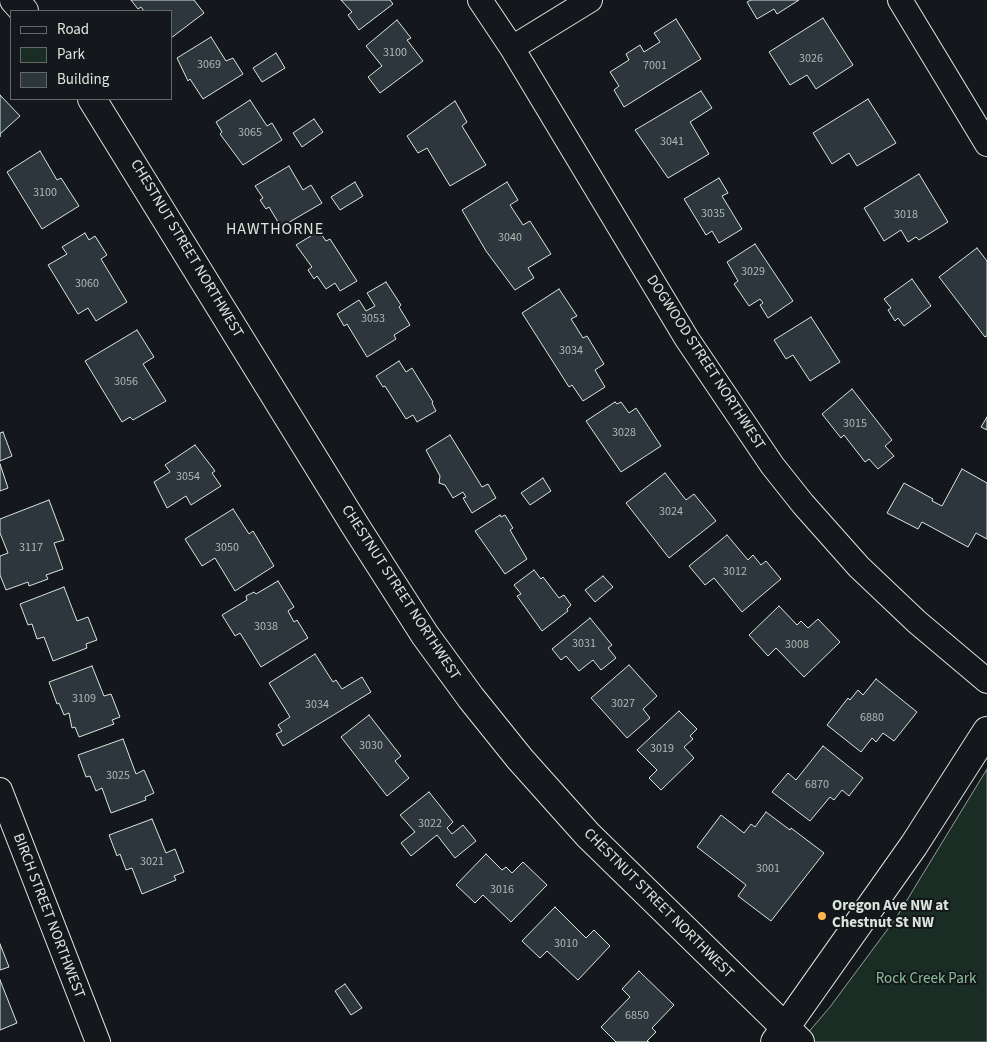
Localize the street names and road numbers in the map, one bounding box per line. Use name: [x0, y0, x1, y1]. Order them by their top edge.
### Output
street label: CHESTNUT STREET NORTHWEST: [126, 157, 246, 341]
street label: DOGWOOD STREET NORTHWEST: [642, 272, 768, 454]
street label: CHESTNUT STREET NORTHWEST: [337, 502, 463, 684]
street label: CHESTNUT STREET NORTHWEST: [579, 825, 737, 983]
street label: BIRCH STREET NORTHWEST: [8, 831, 88, 1001]

